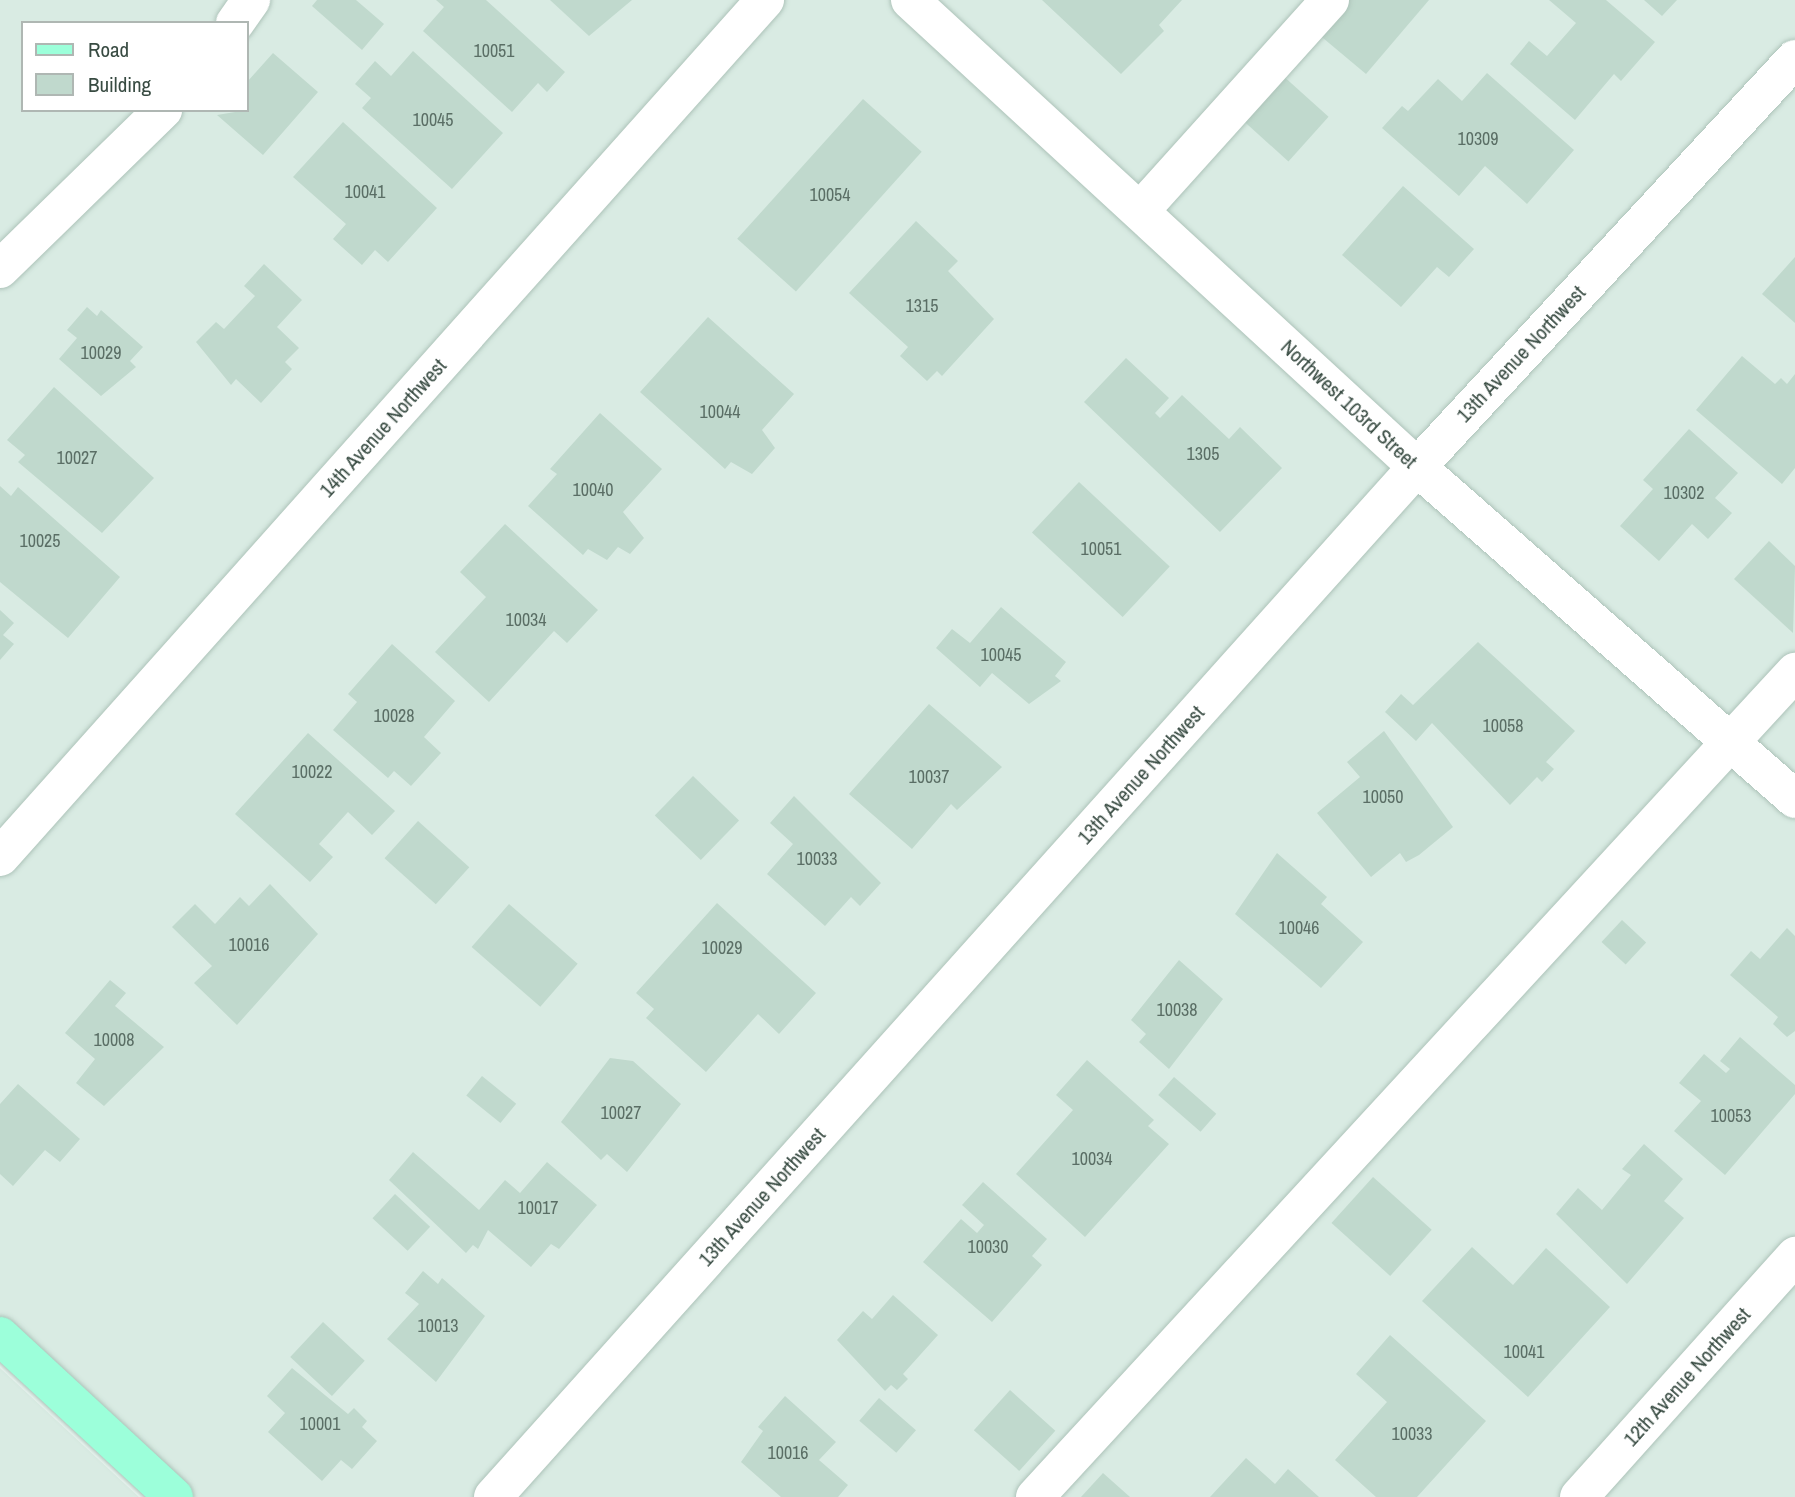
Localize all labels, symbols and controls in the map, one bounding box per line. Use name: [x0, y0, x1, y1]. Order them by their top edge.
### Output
legend: [21, 21, 248, 112]
text: Road: [88, 35, 129, 64]
house number: 10051: [473, 40, 515, 62]
text: Building: [88, 70, 151, 99]
house number: 10045: [412, 109, 454, 131]
house number: 10309: [1457, 128, 1499, 150]
house number: 10041: [344, 181, 386, 203]
house number: 10054: [809, 184, 851, 206]
street label: 13th Avenue Northwest: [1451, 280, 1591, 428]
house number: 1315: [906, 295, 938, 317]
street label: Northwest 103rd Street: [1276, 334, 1422, 474]
house number: 10029: [80, 342, 122, 364]
street label: 14th Avenue Northwest: [314, 353, 452, 503]
house number: 10044: [699, 401, 741, 423]
house number: 1305: [1187, 443, 1219, 465]
house number: 10027: [56, 447, 98, 469]
house number: 10040: [572, 479, 614, 501]
house number: 10302: [1663, 482, 1705, 504]
house number: 10025: [19, 530, 61, 552]
house number: 10051: [1080, 538, 1122, 560]
house number: 10034: [505, 609, 547, 631]
house number: 10045: [980, 644, 1022, 666]
street label: 13th Avenue Northwest: [1072, 700, 1210, 850]
house number: 10028: [373, 705, 415, 727]
house number: 10058: [1482, 715, 1524, 737]
house number: 10022: [291, 761, 333, 783]
house number: 10037: [908, 766, 950, 788]
house number: 10050: [1362, 786, 1404, 808]
house number: 10033: [796, 848, 838, 870]
house number: 10046: [1278, 917, 1320, 939]
house number: 10016: [228, 934, 270, 956]
house number: 10029: [701, 937, 743, 959]
house number: 10038: [1156, 999, 1198, 1021]
house number: 10008: [93, 1029, 135, 1051]
house number: 10027: [600, 1102, 642, 1124]
house number: 10053: [1710, 1105, 1752, 1127]
street label: 13th Avenue Northwest: [693, 1122, 831, 1272]
house number: 10034: [1071, 1148, 1113, 1170]
house number: 10017: [517, 1197, 559, 1219]
house number: 10030: [967, 1236, 1009, 1258]
street label: 12th Avenue Northwest: [1618, 1302, 1756, 1452]
house number: 10013: [417, 1315, 459, 1337]
house number: 10041: [1503, 1341, 1545, 1363]
house number: 10001: [299, 1413, 341, 1435]
house number: 10033: [1391, 1423, 1433, 1445]
house number: 10016: [767, 1442, 809, 1464]

